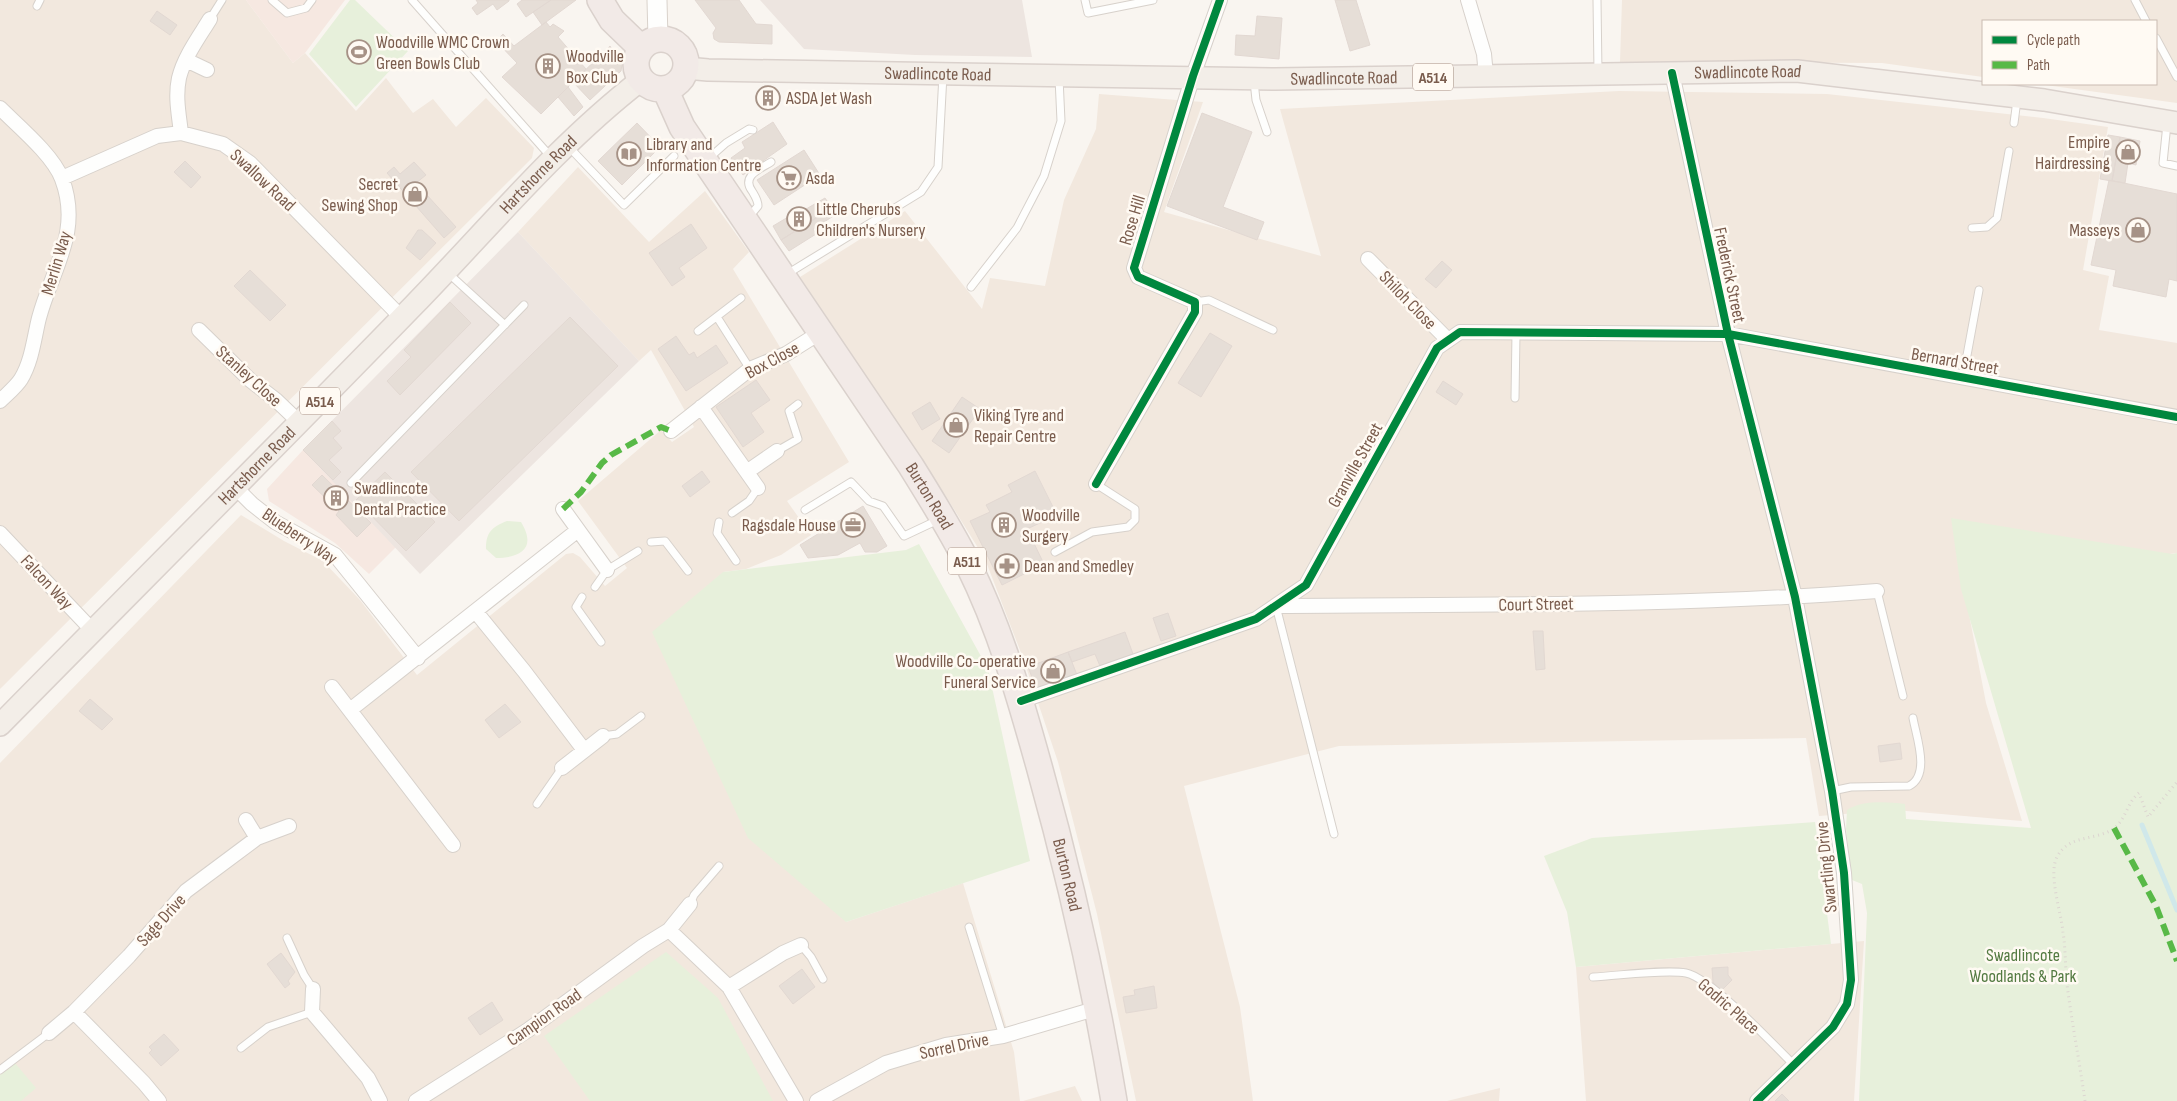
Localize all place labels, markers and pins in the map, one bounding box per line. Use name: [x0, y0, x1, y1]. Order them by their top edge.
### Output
place label: Woodville WMC Crown Green Bowls Club: [376, 32, 510, 74]
sports icon: Woodville WMC Crown Green Bowls Club: [346, 39, 372, 65]
place label: Woodville Box Club: [566, 46, 624, 88]
building icon: Woodville Box Club: [535, 53, 561, 79]
building icon: ASDA Jet Wash: [755, 85, 781, 111]
place label: ASDA Jet Wash: [785, 88, 872, 109]
place label: Empire Hairdressing: [2035, 132, 2110, 174]
place label: Library and Information Centre: [646, 134, 761, 176]
shop icon: Empire Hairdressing: [2115, 139, 2141, 165]
library icon: Library and Information Centre: [616, 141, 642, 167]
supermarket icon: Asda: [776, 165, 802, 191]
place label: Asda: [805, 168, 835, 189]
place label: Secret Sewing Shop: [322, 174, 398, 216]
shop icon: Secret Sewing Shop: [402, 181, 428, 207]
place label: Little Cherubs Children's Nursery: [816, 199, 926, 241]
building icon: Little Cherubs Children's Nursery: [786, 206, 812, 232]
shop icon: Masseys: [2125, 217, 2151, 243]
place label: Masseys: [2069, 220, 2120, 241]
place label: Viking Tyre and Repair Centre: [974, 405, 1064, 447]
shop icon: Viking Tyre and Repair Centre: [943, 412, 969, 438]
place label: Swadlincote Dental Practice: [354, 478, 446, 520]
building icon: Swadlincote Dental Practice: [323, 485, 349, 511]
place label: Woodville Surgery: [1022, 505, 1080, 547]
office icon: Ragsdale House: [840, 512, 866, 538]
building icon: Woodville Surgery: [991, 512, 1017, 538]
place label: Ragsdale House: [742, 515, 836, 536]
pharmacy icon: Dean and Smedley: [994, 553, 1020, 579]
place label: Dean and Smedley: [1024, 556, 1134, 577]
place label: Woodville Co-operative Funeral Service: [896, 651, 1036, 693]
shop icon: Woodville Co-operative Funeral Service: [1040, 658, 1066, 684]

